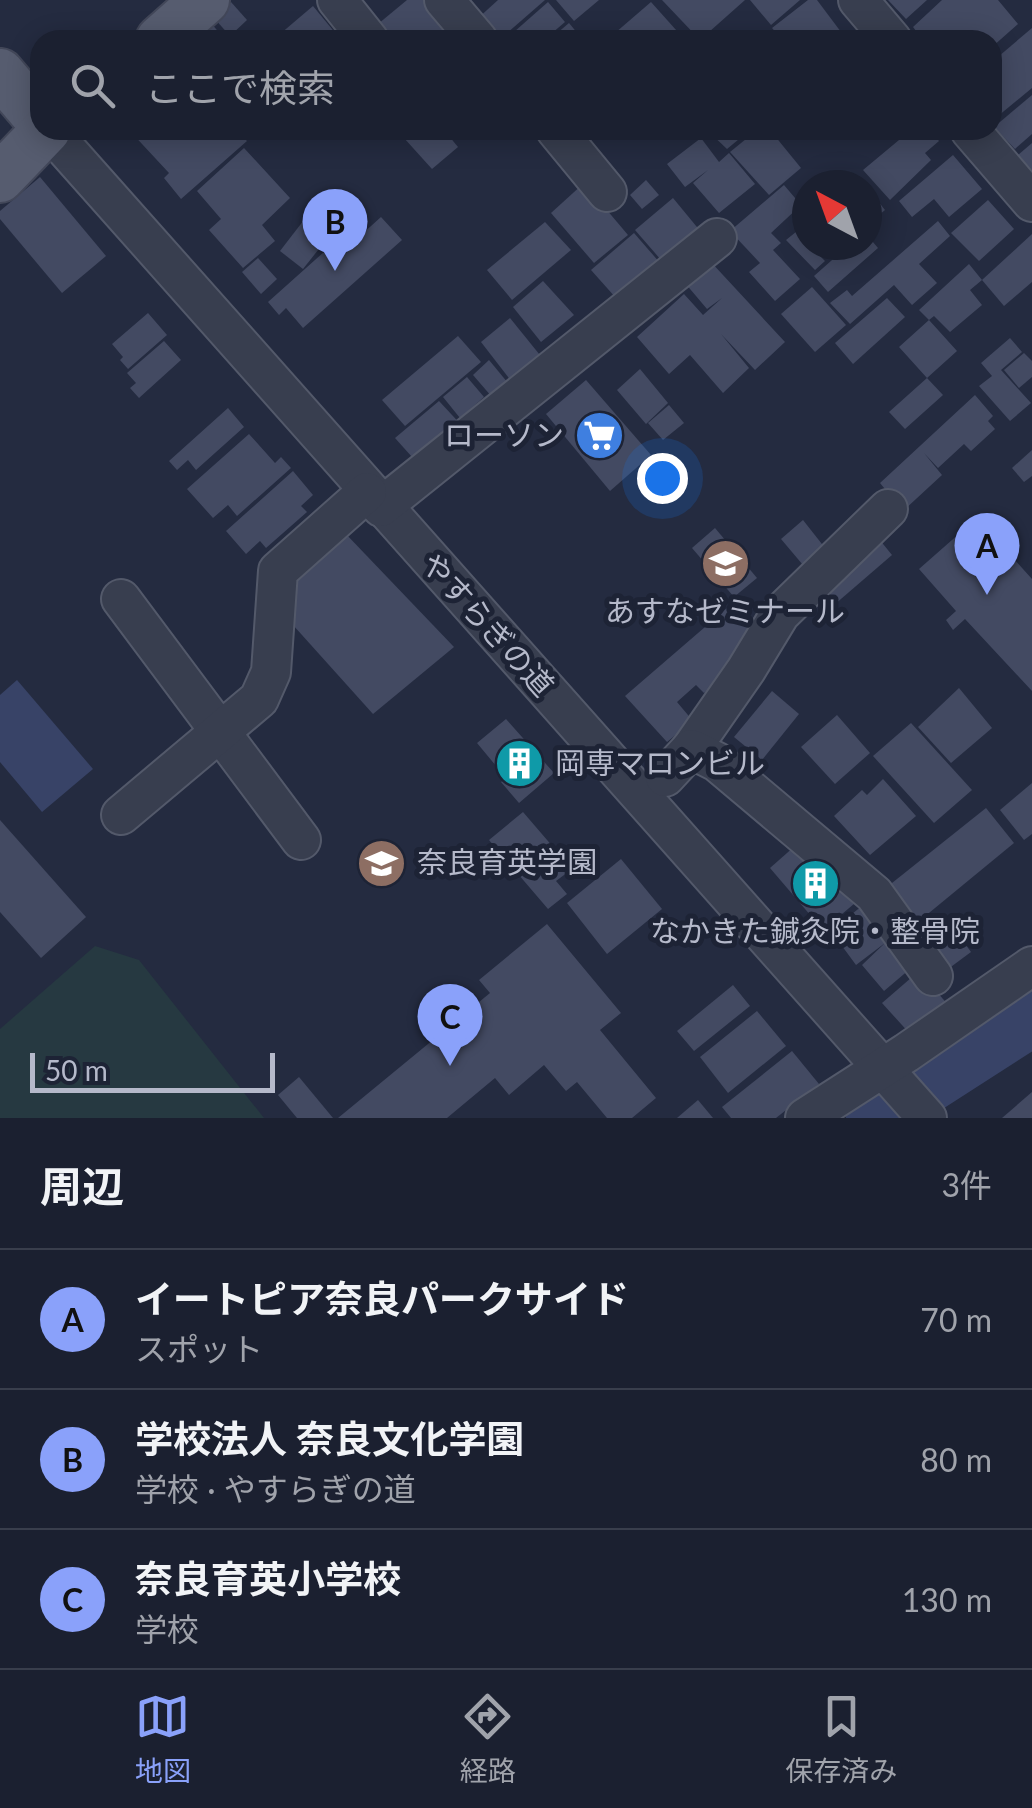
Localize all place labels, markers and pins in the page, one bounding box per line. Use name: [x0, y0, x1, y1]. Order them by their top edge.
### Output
pin: B: [302, 188, 368, 271]
supermarket icon: ローソン: [573, 410, 625, 462]
place label: ローソン: [444, 416, 564, 452]
pin: A: [954, 512, 1020, 595]
school or university icon: あすなゼミナール: [699, 537, 751, 589]
place label: あすなゼミナール: [605, 592, 845, 628]
building icon: 岡専マロンビル: [494, 738, 546, 790]
place label: 岡専マロンビル: [555, 744, 765, 780]
school or university icon: 奈良育英学園: [356, 837, 408, 889]
place label: 奈良育英学園: [417, 843, 597, 879]
building icon: なかきた鍼灸院・整骨院: [789, 857, 841, 909]
place label: なかきた鍼灸院・整骨院: [650, 912, 980, 948]
pin: C: [418, 984, 482, 1066]

